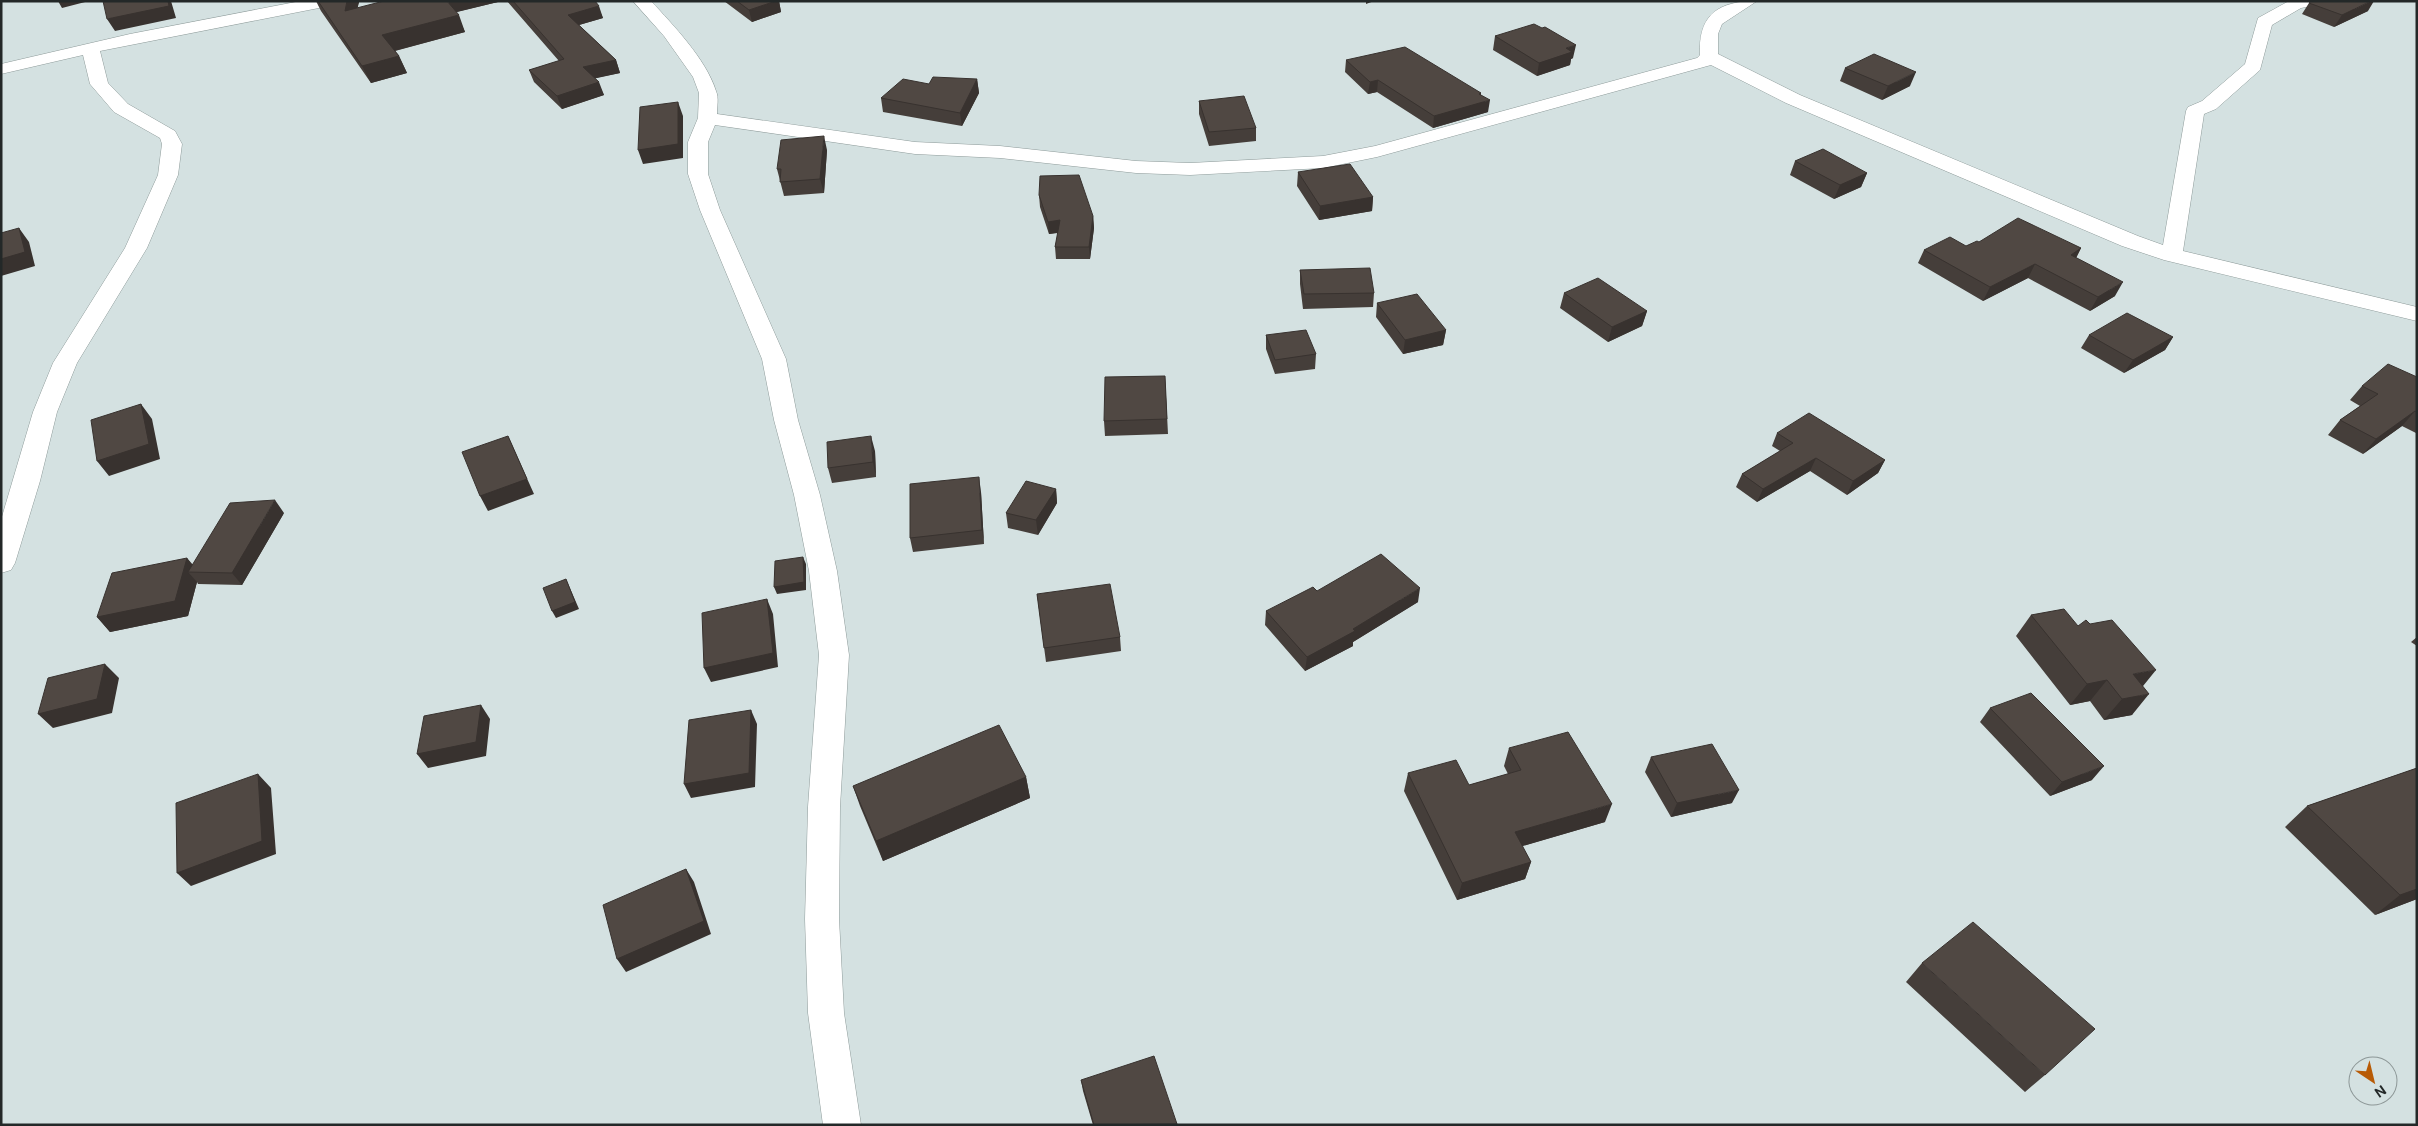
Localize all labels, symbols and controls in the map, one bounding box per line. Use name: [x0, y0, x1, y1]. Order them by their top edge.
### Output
north arrow: [2348, 1056, 2398, 1106]
text: N: [2371, 1081, 2390, 1102]

